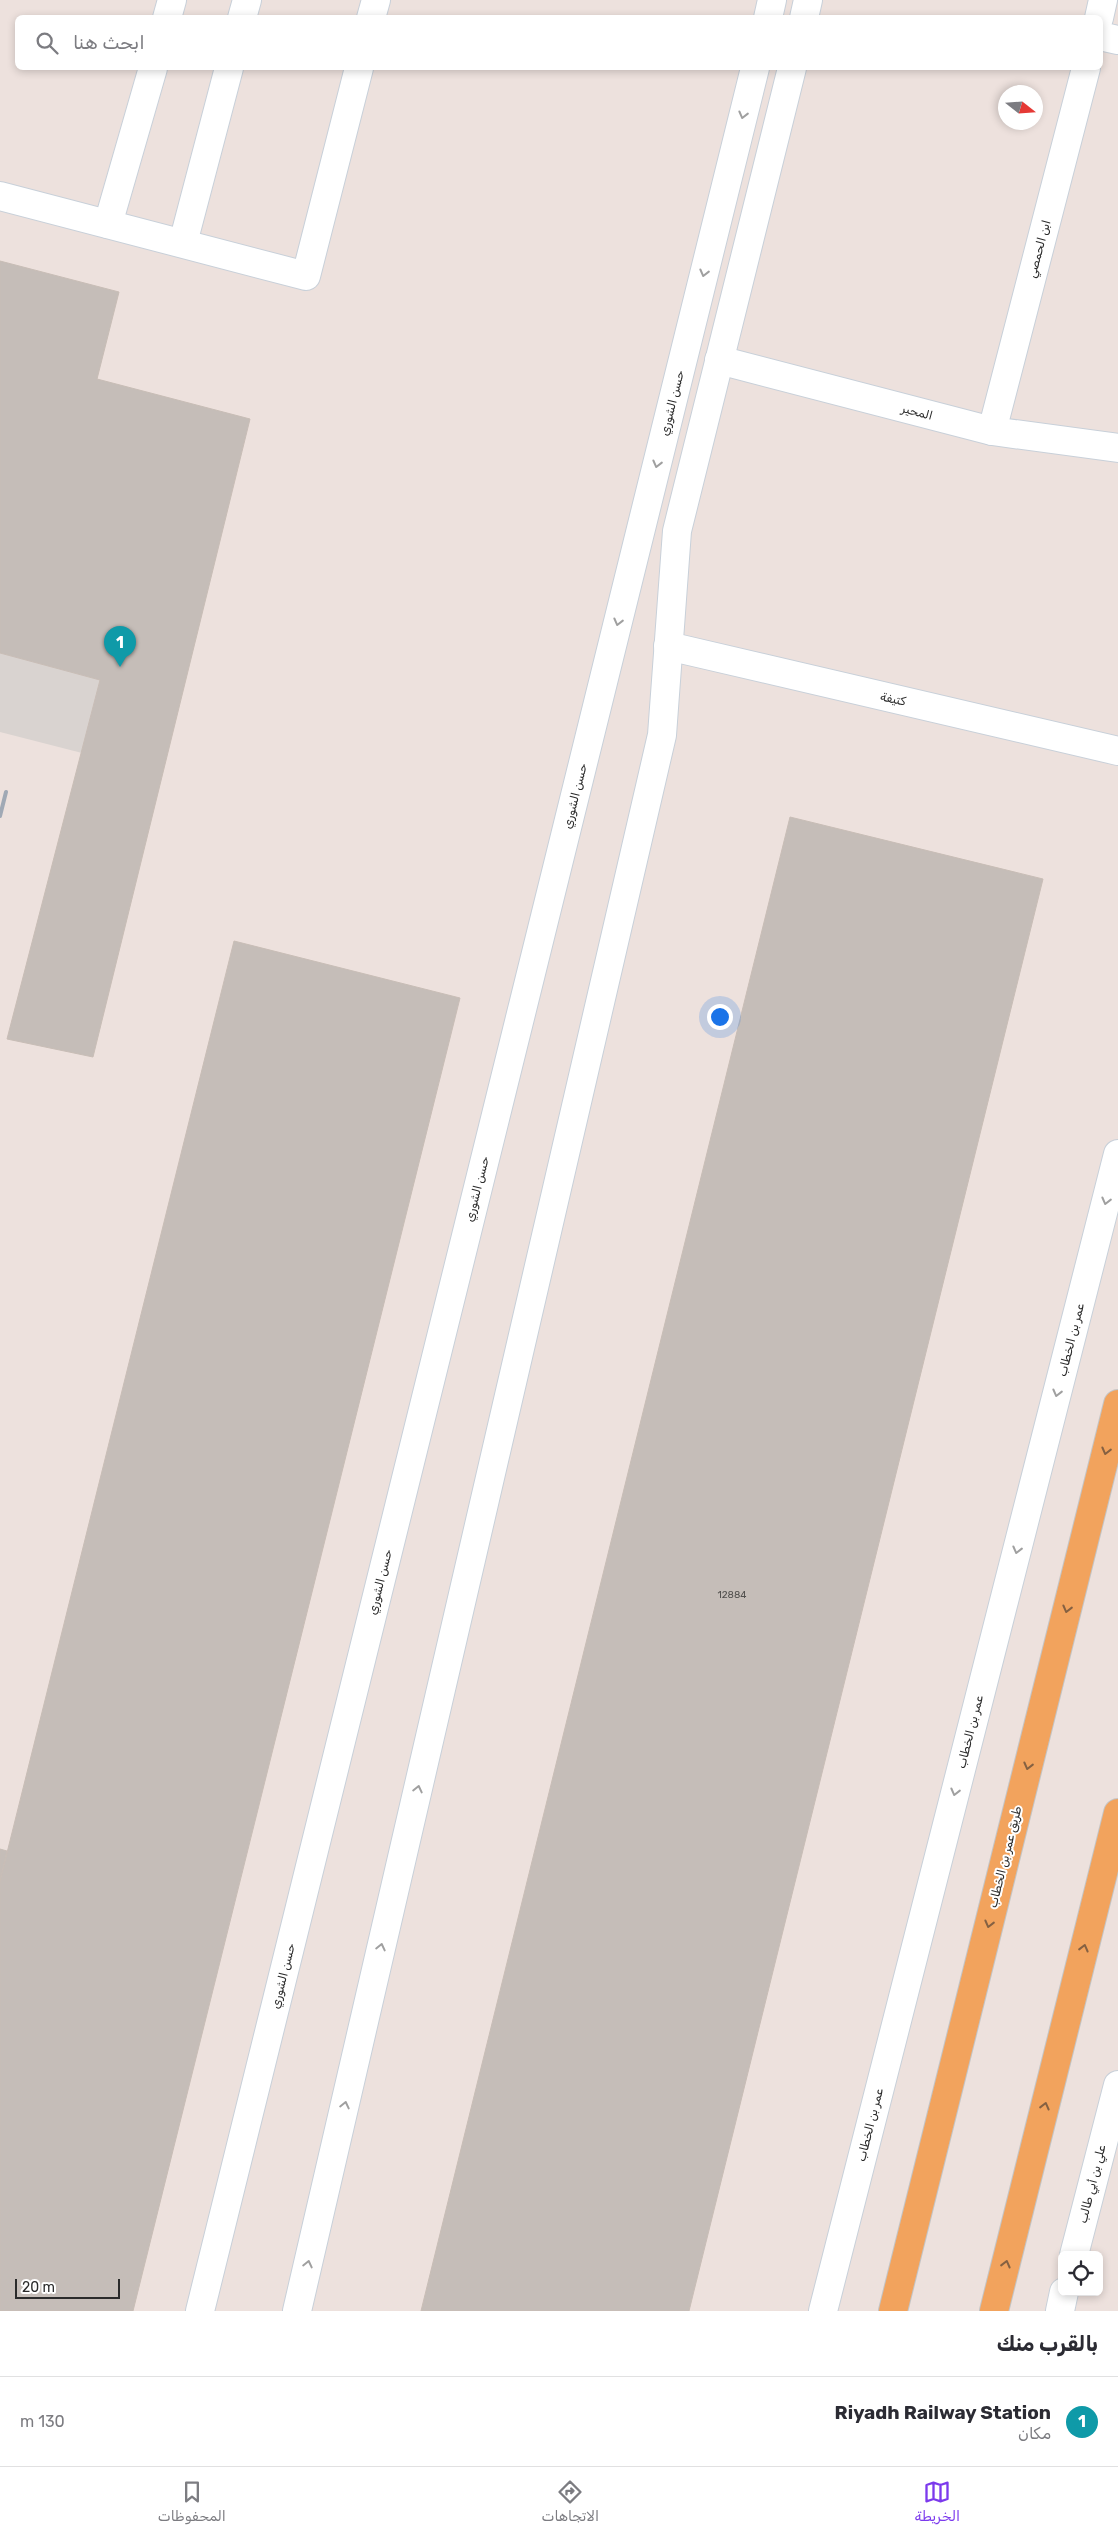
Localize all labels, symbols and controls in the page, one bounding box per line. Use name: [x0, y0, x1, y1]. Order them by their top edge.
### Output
search box: [15, 15, 1103, 70]
icon: search: [33, 29, 61, 57]
text: ابحث هنا: [73, 31, 145, 54]
north arrow: [998, 85, 1043, 130]
one-way arrow: [739, 110, 749, 118]
street label: ابن الحمصي: [1025, 218, 1055, 280]
one-way arrow: [699, 268, 710, 277]
street label: حسن الشوري: [657, 369, 688, 437]
street label: المحير: [899, 401, 934, 424]
one-way arrow: [652, 460, 663, 469]
one-way arrow: [613, 618, 624, 627]
pin: 1: [104, 626, 136, 667]
street label: كتيفة: [879, 689, 908, 709]
street label: حسن الشوري: [560, 762, 591, 830]
your location: [707, 1004, 733, 1030]
street label: حسن الشوري: [462, 1155, 493, 1223]
one-way arrow: [1101, 1197, 1112, 1206]
street label: عمر بن الخطاب: [1055, 1301, 1088, 1378]
one-way arrow: [1052, 1388, 1063, 1397]
one-way arrow: [1101, 1447, 1112, 1456]
one-way arrow: [1012, 1546, 1023, 1554]
street label: حسن الشوري: [365, 1548, 396, 1616]
house number: 12884: [717, 1589, 747, 1601]
one-way arrow: [1062, 1604, 1073, 1613]
street label: عمر بن الخطاب: [954, 1693, 987, 1770]
one-way arrow: [1023, 1762, 1034, 1771]
one-way arrow: [412, 1784, 423, 1793]
one-way arrow: [950, 1788, 961, 1797]
street label: طريق عمر بن الخطاب: [986, 1805, 1025, 1910]
one-way arrow: [984, 1920, 995, 1929]
street label: حسن الشوري: [268, 1942, 299, 2010]
one-way arrow: [375, 1942, 386, 1951]
one-way arrow: [1079, 1945, 1089, 1953]
street label: عمر بن الخطاب: [854, 2086, 887, 2163]
one-way arrow: [339, 2101, 350, 2110]
one-way arrow: [1039, 2101, 1050, 2110]
street label: علي بن أبي طالب: [1076, 2143, 1111, 2225]
map controls: [1058, 2251, 1103, 2296]
button: locate: [1058, 2251, 1103, 2296]
one-way arrow: [302, 2259, 313, 2268]
one-way arrow: [1000, 2259, 1011, 2268]
scale bar: [15, 2276, 120, 2299]
text: 20 m: [22, 2279, 55, 2296]
text: بالقرب منك: [997, 2331, 1098, 2356]
text: Riyadh Railway Station: [835, 2401, 1051, 2424]
text: 130 m: [20, 2412, 65, 2431]
text: 1: [1078, 2412, 1086, 2431]
text: مكان: [1018, 2424, 1051, 2443]
tab: المحفوظات: [158, 2478, 226, 2525]
tab: الاتجاهات: [542, 2478, 599, 2525]
tab: الخريطة: [915, 2478, 960, 2525]

